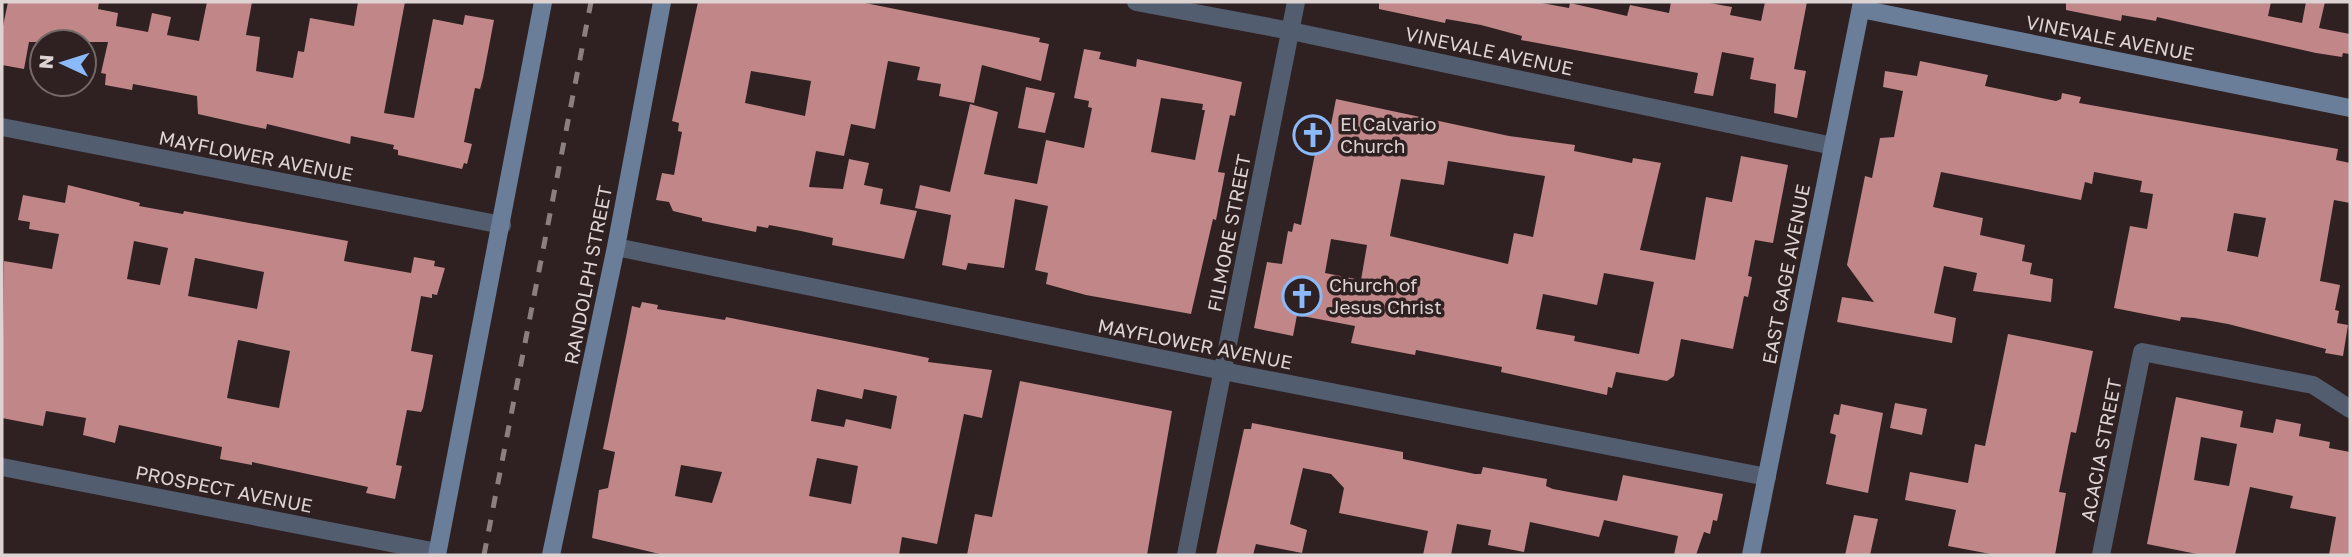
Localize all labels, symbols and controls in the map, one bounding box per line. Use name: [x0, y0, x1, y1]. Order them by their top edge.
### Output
street label: VINEVALE AVENUE: [2024, 10, 2196, 65]
street label: VINEVALE AVENUE: [1403, 21, 1575, 80]
north arrow: [28, 28, 98, 98]
text: N: [34, 54, 58, 70]
place label: El Calvario Church: [1340, 112, 1436, 157]
church icon: El Calvario Church: [1292, 114, 1334, 156]
street label: MAYFLOWER AVENUE: [157, 125, 355, 186]
street label: FILMORE STREET: [1202, 152, 1255, 313]
street label: EAST GAGE AVENUE: [1757, 182, 1814, 366]
street label: RANDOLPH STREET: [559, 183, 616, 366]
place label: Church of Jesus Christ: [1329, 273, 1442, 318]
church icon: Church of Jesus Christ: [1281, 275, 1323, 317]
street label: MAYFLOWER AVENUE: [1096, 313, 1294, 374]
street label: ACACIA STREET: [2075, 376, 2126, 523]
street label: PROSPECT AVENUE: [134, 460, 315, 517]

